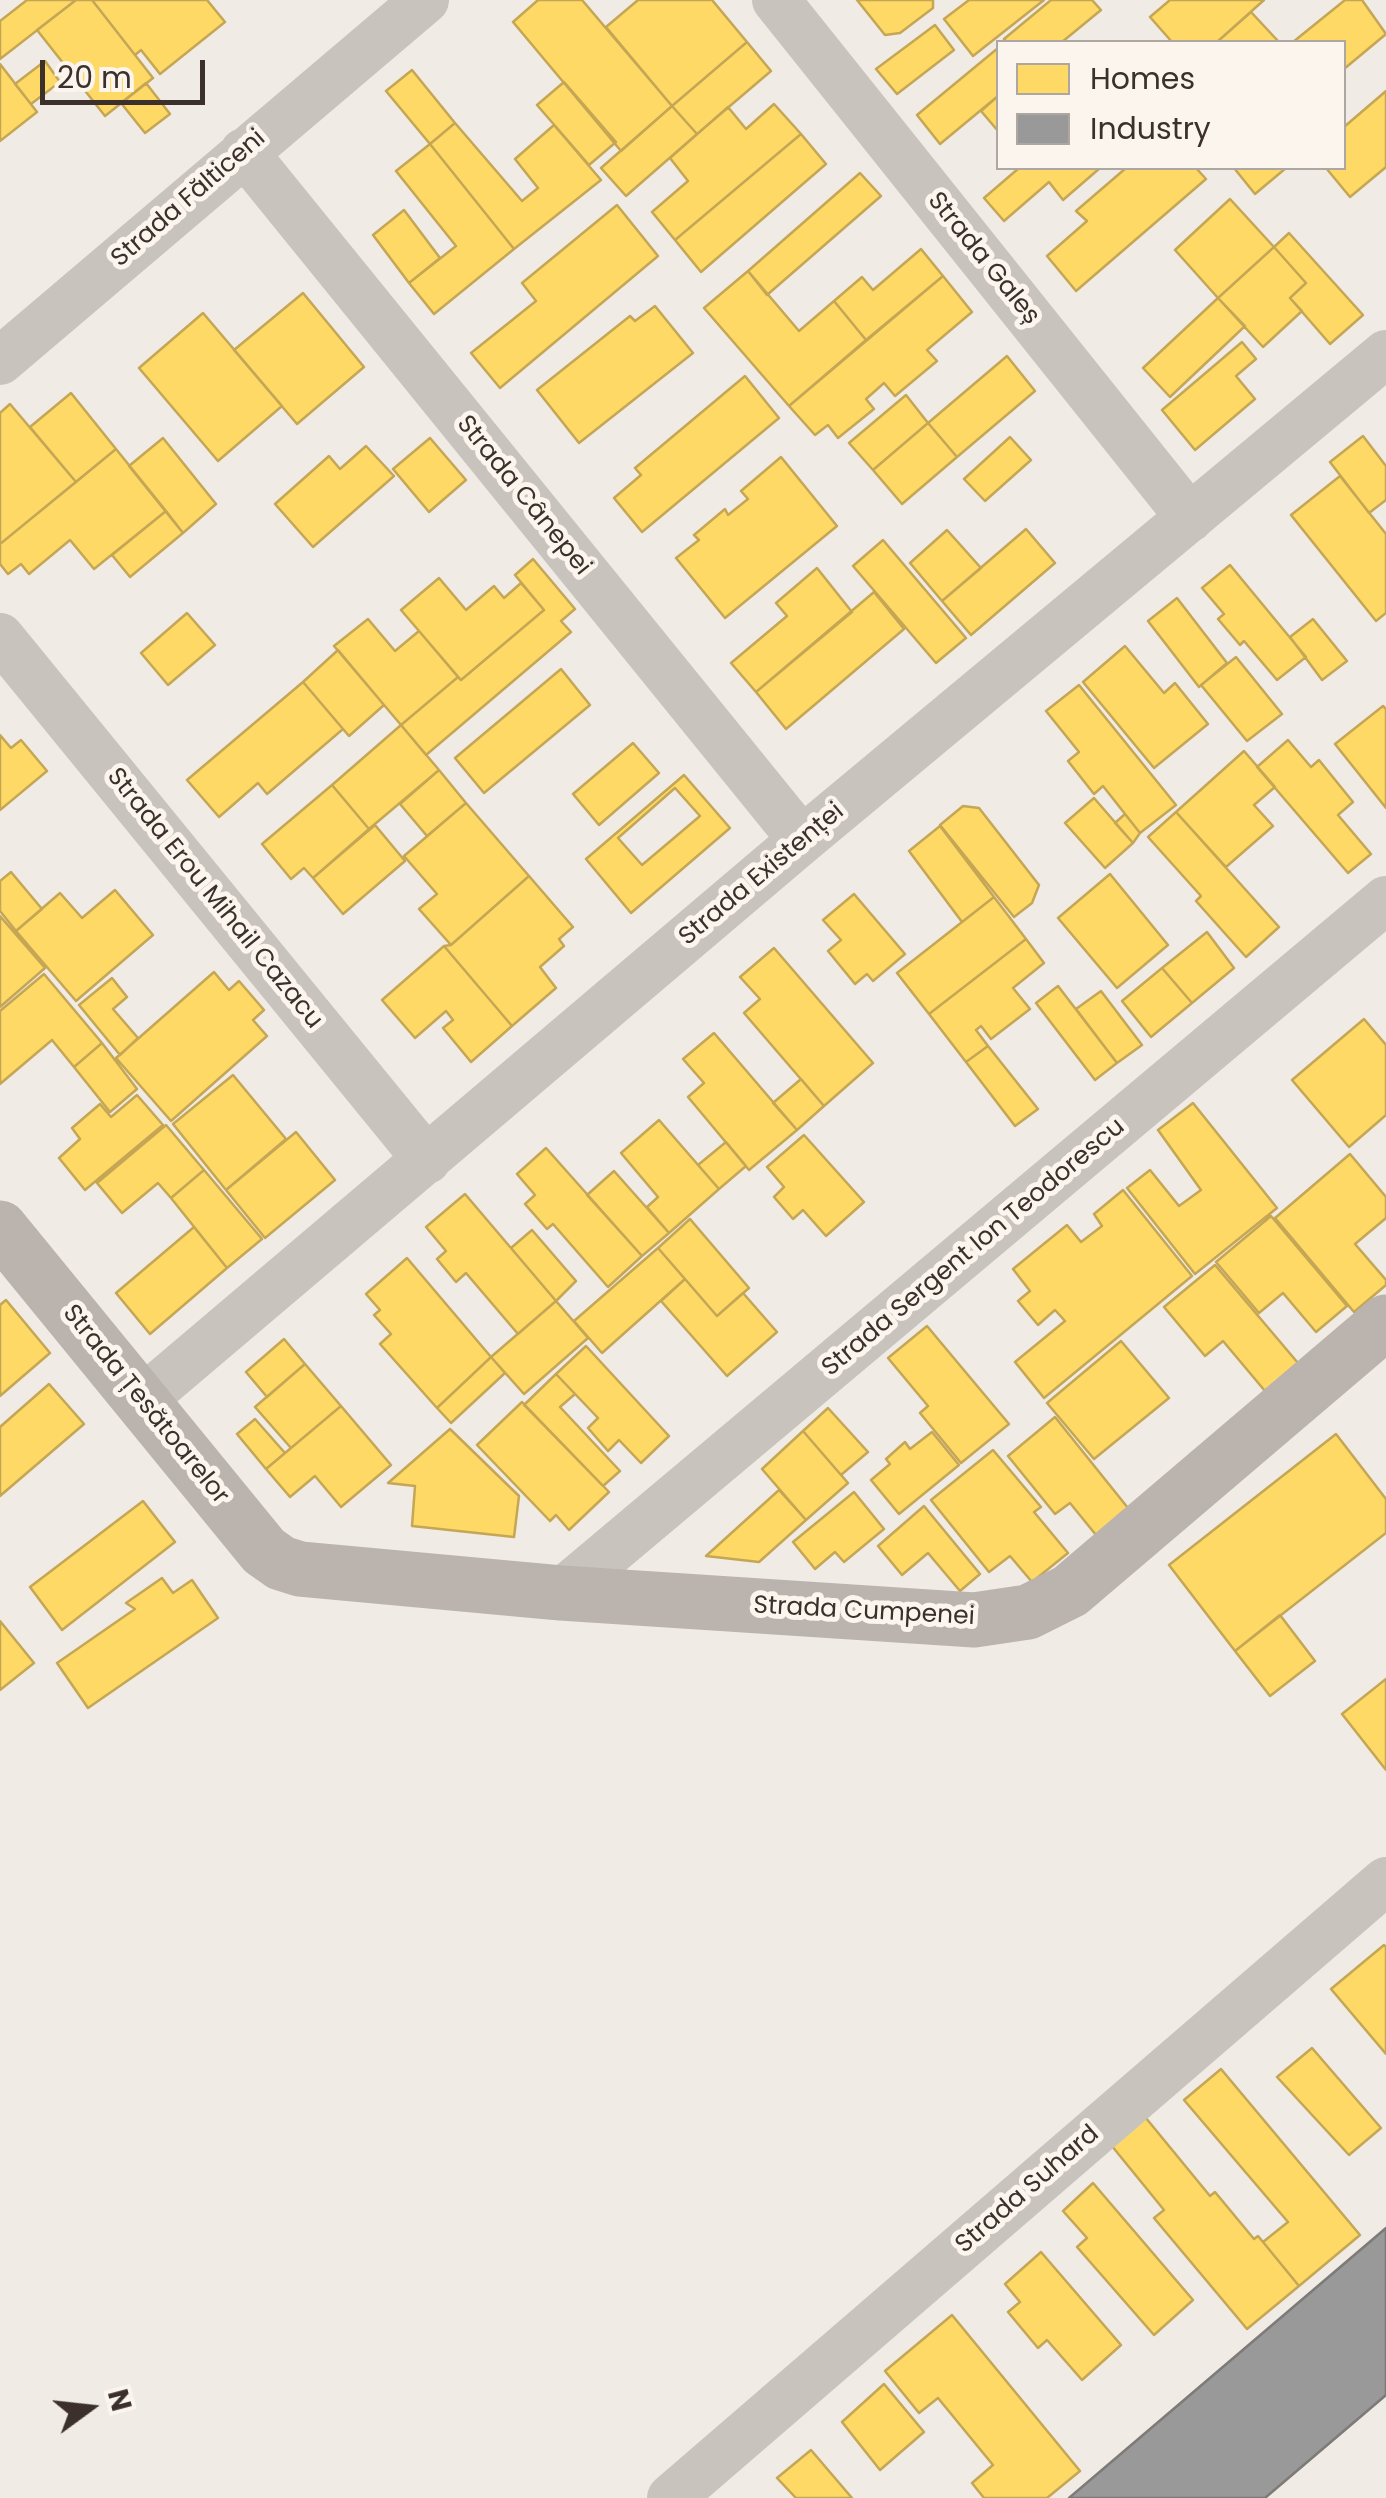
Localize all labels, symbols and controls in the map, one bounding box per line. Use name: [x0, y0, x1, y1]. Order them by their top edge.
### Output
scale bar: [45, 40, 210, 102]
legend: [996, 40, 1346, 170]
text: 20 m: [57, 56, 132, 99]
text: Homes: [1090, 57, 1195, 100]
text: Industry: [1090, 107, 1211, 150]
street label: Strada Fălticeni: [106, 124, 272, 274]
street label: Strada Galeș: [921, 187, 1045, 331]
street label: Strada Cânepei: [449, 410, 597, 582]
street label: Strada Erou Mihail Cazacu: [100, 763, 328, 1035]
street label: Strada Existenței: [674, 797, 850, 953]
street label: Strada Sergent Ion Teodorescu: [817, 1112, 1131, 1384]
street label: Strada Țesătoarelor: [55, 1299, 235, 1511]
street label: Strada Cumpenei: [753, 1591, 975, 1633]
street label: Strada Suhard: [950, 2120, 1106, 2260]
north arrow: [40, 2358, 140, 2458]
text: N: [98, 2385, 141, 2415]

